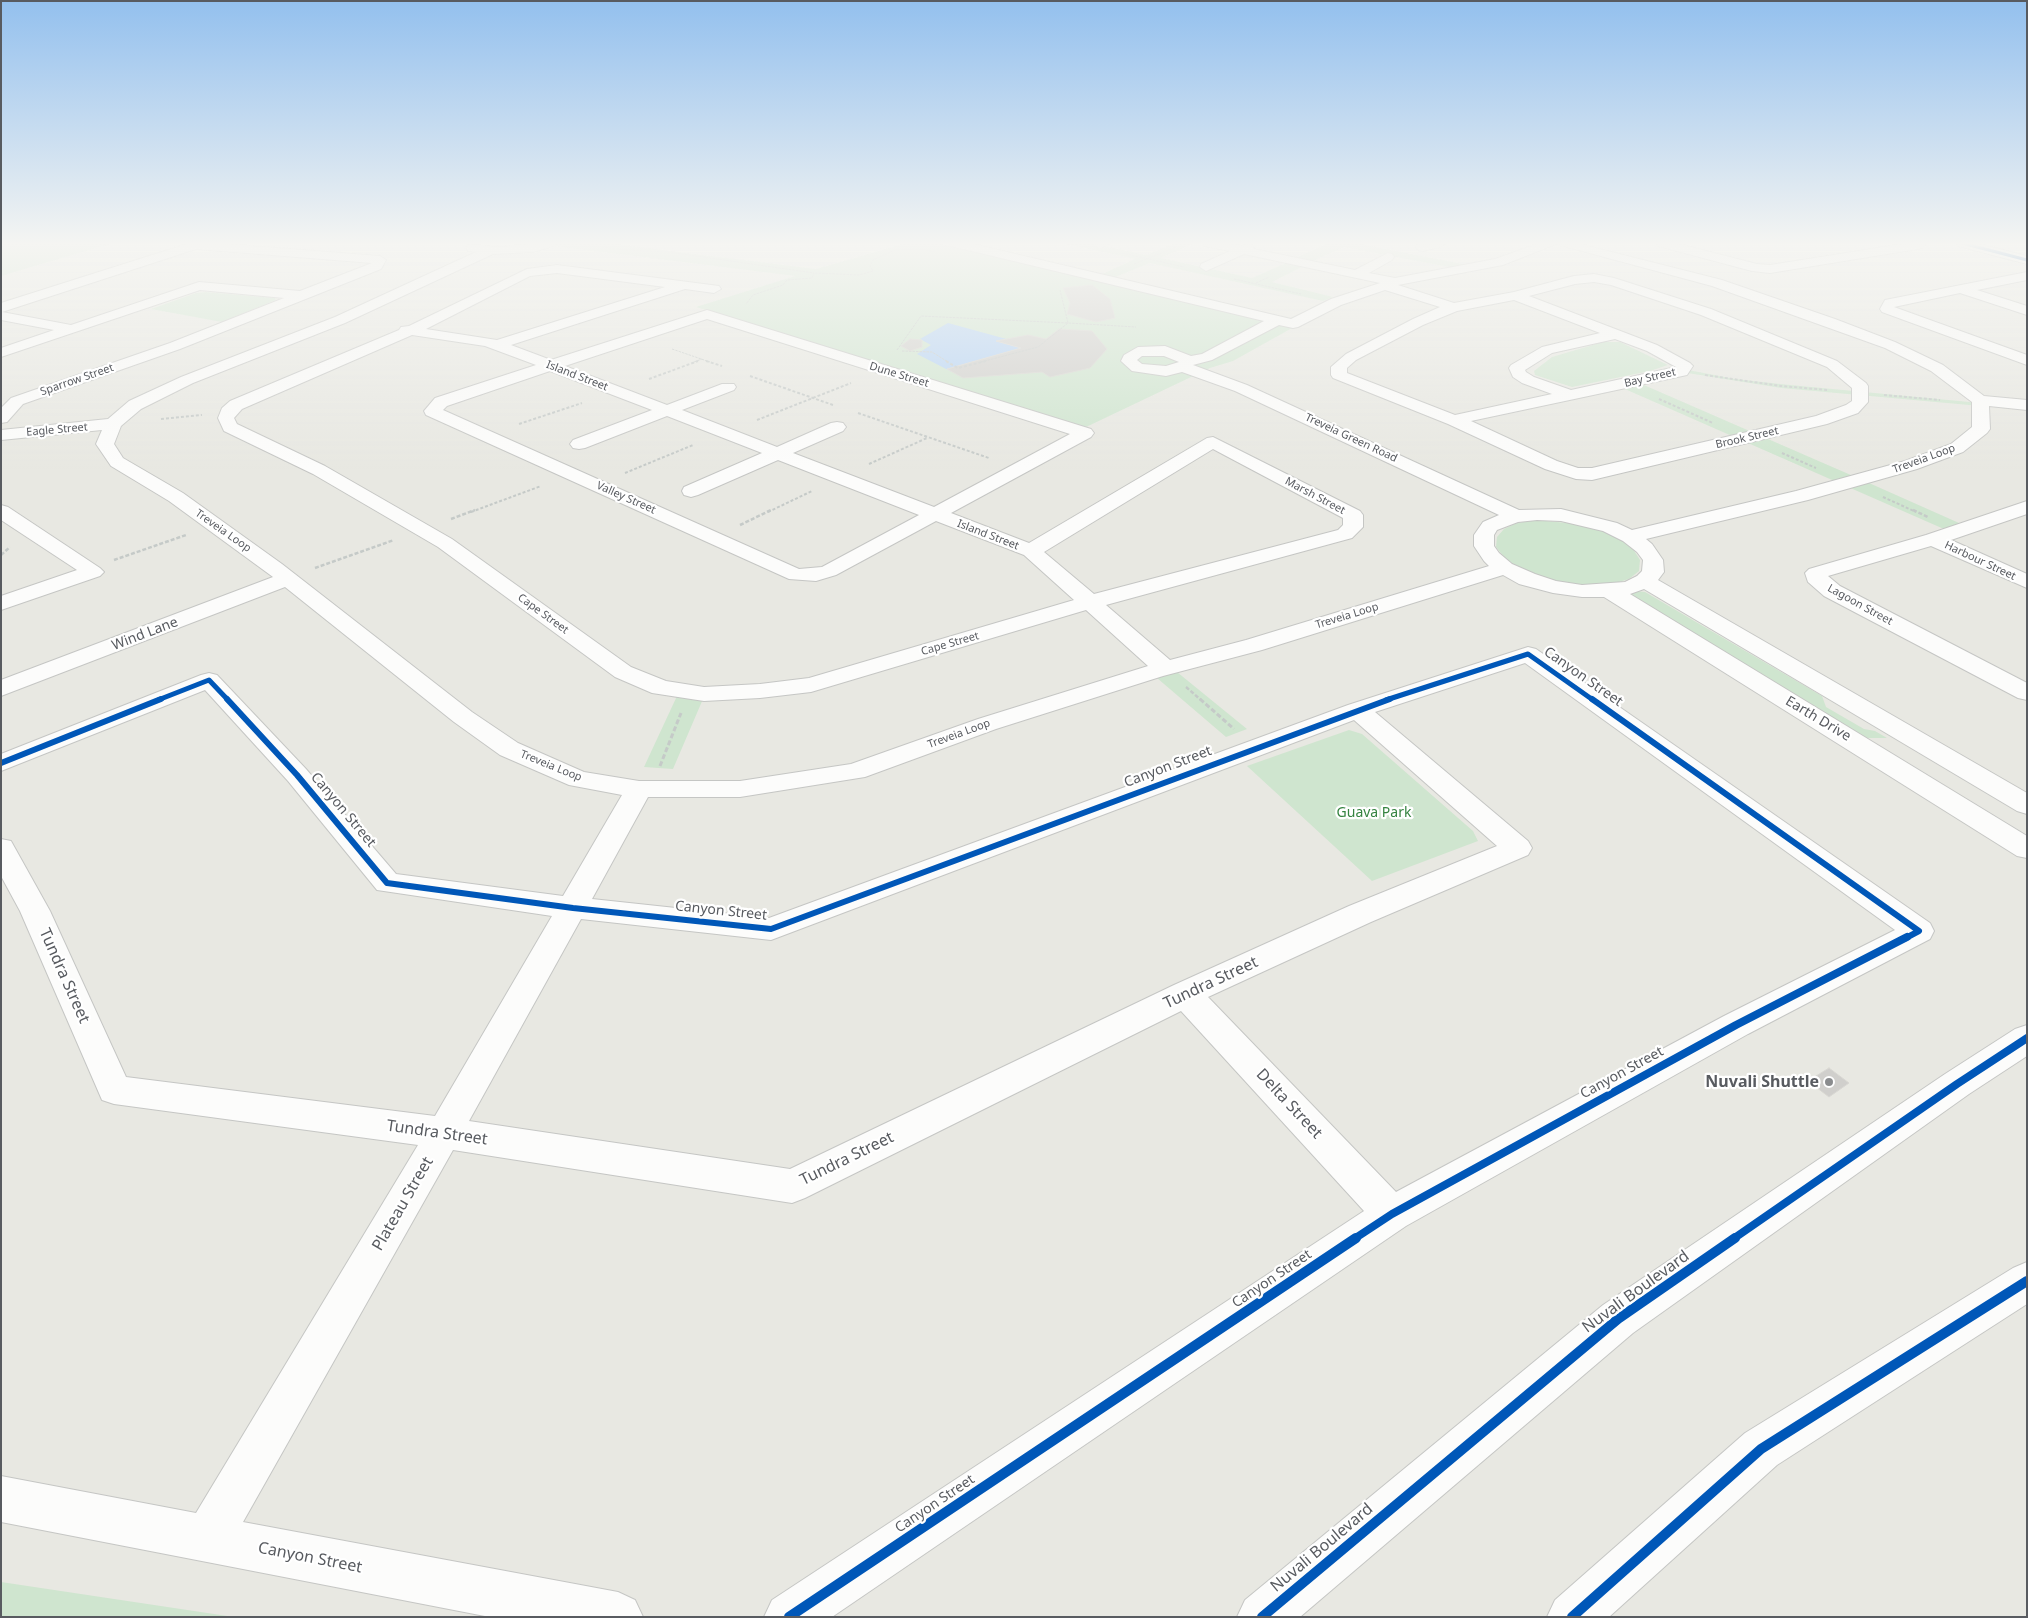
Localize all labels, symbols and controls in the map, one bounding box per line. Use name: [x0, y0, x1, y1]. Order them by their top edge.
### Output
street label: Island Street: [544, 358, 610, 394]
street label: Dune Street: [868, 360, 930, 390]
street label: Sparrow Street: [39, 361, 115, 399]
street label: Bay Street: [1623, 366, 1677, 390]
street label: Treveia Green Road: [1303, 411, 1399, 465]
street label: Eagle Street: [26, 421, 88, 439]
street label: Brook Street: [1714, 424, 1780, 452]
street label: Treveia Loop: [1891, 442, 1957, 476]
street label: Marsh Street: [1283, 475, 1347, 517]
street label: Valley Street: [594, 479, 658, 517]
street label: Treveia Loop: [192, 507, 254, 555]
street label: Island Street: [955, 517, 1021, 553]
street label: Harbour Street: [1942, 539, 2018, 583]
street label: Lagoon Street: [1825, 582, 1895, 628]
street label: Cape Street: [515, 591, 571, 637]
street label: Treveia Loop: [1314, 600, 1380, 632]
street label: Wind Lane: [110, 614, 180, 654]
street label: Cape Street: [920, 629, 980, 659]
street label: Canyon Street: [1540, 644, 1626, 710]
street label: Earth Drive: [1782, 693, 1854, 745]
street label: Treveia Loop: [926, 717, 992, 751]
street label: Canyon Street: [1122, 743, 1214, 791]
street label: Treveia Loop: [518, 748, 584, 784]
street label: Canyon Street: [307, 769, 379, 851]
park label: Guava Park: [1337, 805, 1411, 821]
street label: Canyon Street: [674, 898, 768, 924]
street label: Tundra Street: [35, 926, 93, 1026]
street label: Tundra Street: [1161, 953, 1261, 1013]
street label: Canyon Street: [1578, 1043, 1666, 1103]
street label: Delta Street: [1252, 1065, 1326, 1143]
place label: Nuvali Shuttle: [1705, 1072, 1819, 1092]
marker: Nuvali Shuttle: [1823, 1076, 1835, 1088]
street label: Tundra Street: [385, 1116, 489, 1150]
street label: Tundra Street: [797, 1128, 897, 1190]
street label: Plateau Street: [368, 1154, 438, 1254]
street label: Canyon Street: [1229, 1246, 1315, 1312]
street label: Nuvali Boulevard: [1579, 1247, 1693, 1337]
street label: Canyon Street: [892, 1471, 978, 1537]
street label: Nuvali Boulevard: [1267, 1500, 1377, 1596]
street label: Canyon Street: [256, 1539, 364, 1577]

